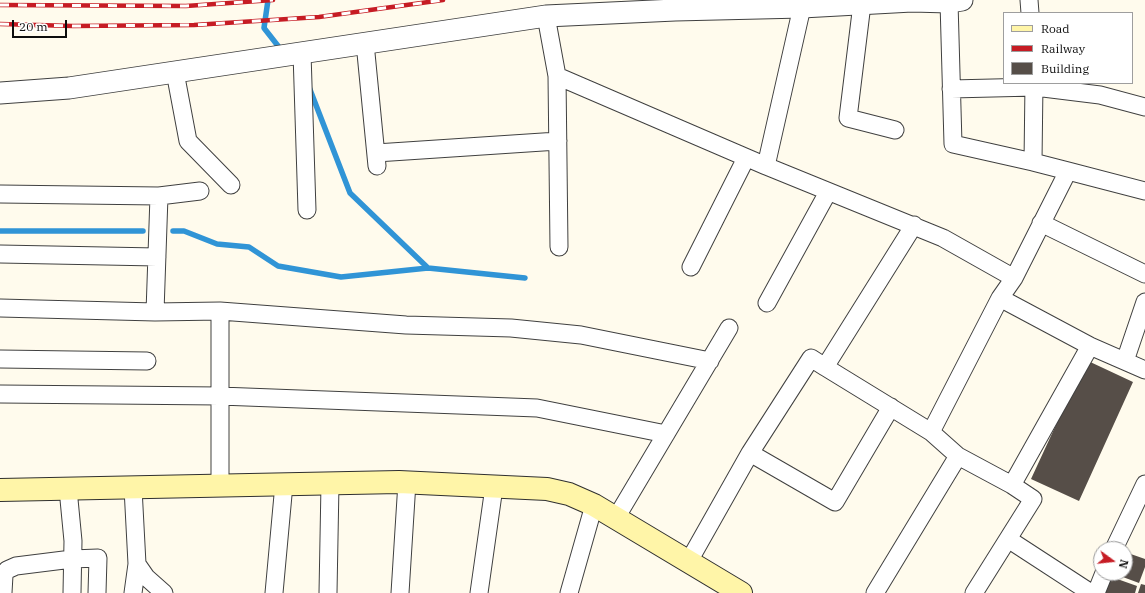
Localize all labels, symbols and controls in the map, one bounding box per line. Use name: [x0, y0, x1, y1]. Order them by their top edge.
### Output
scale bar: [14, 12, 69, 38]
legend: [1003, 12, 1133, 84]
text: 20 m: [19, 19, 48, 34]
text: Road: [1041, 21, 1070, 36]
text: Railway: [1041, 41, 1085, 56]
text: Building: [1041, 61, 1089, 76]
north arrow: [1093, 541, 1133, 581]
text: N: [1116, 558, 1132, 570]

